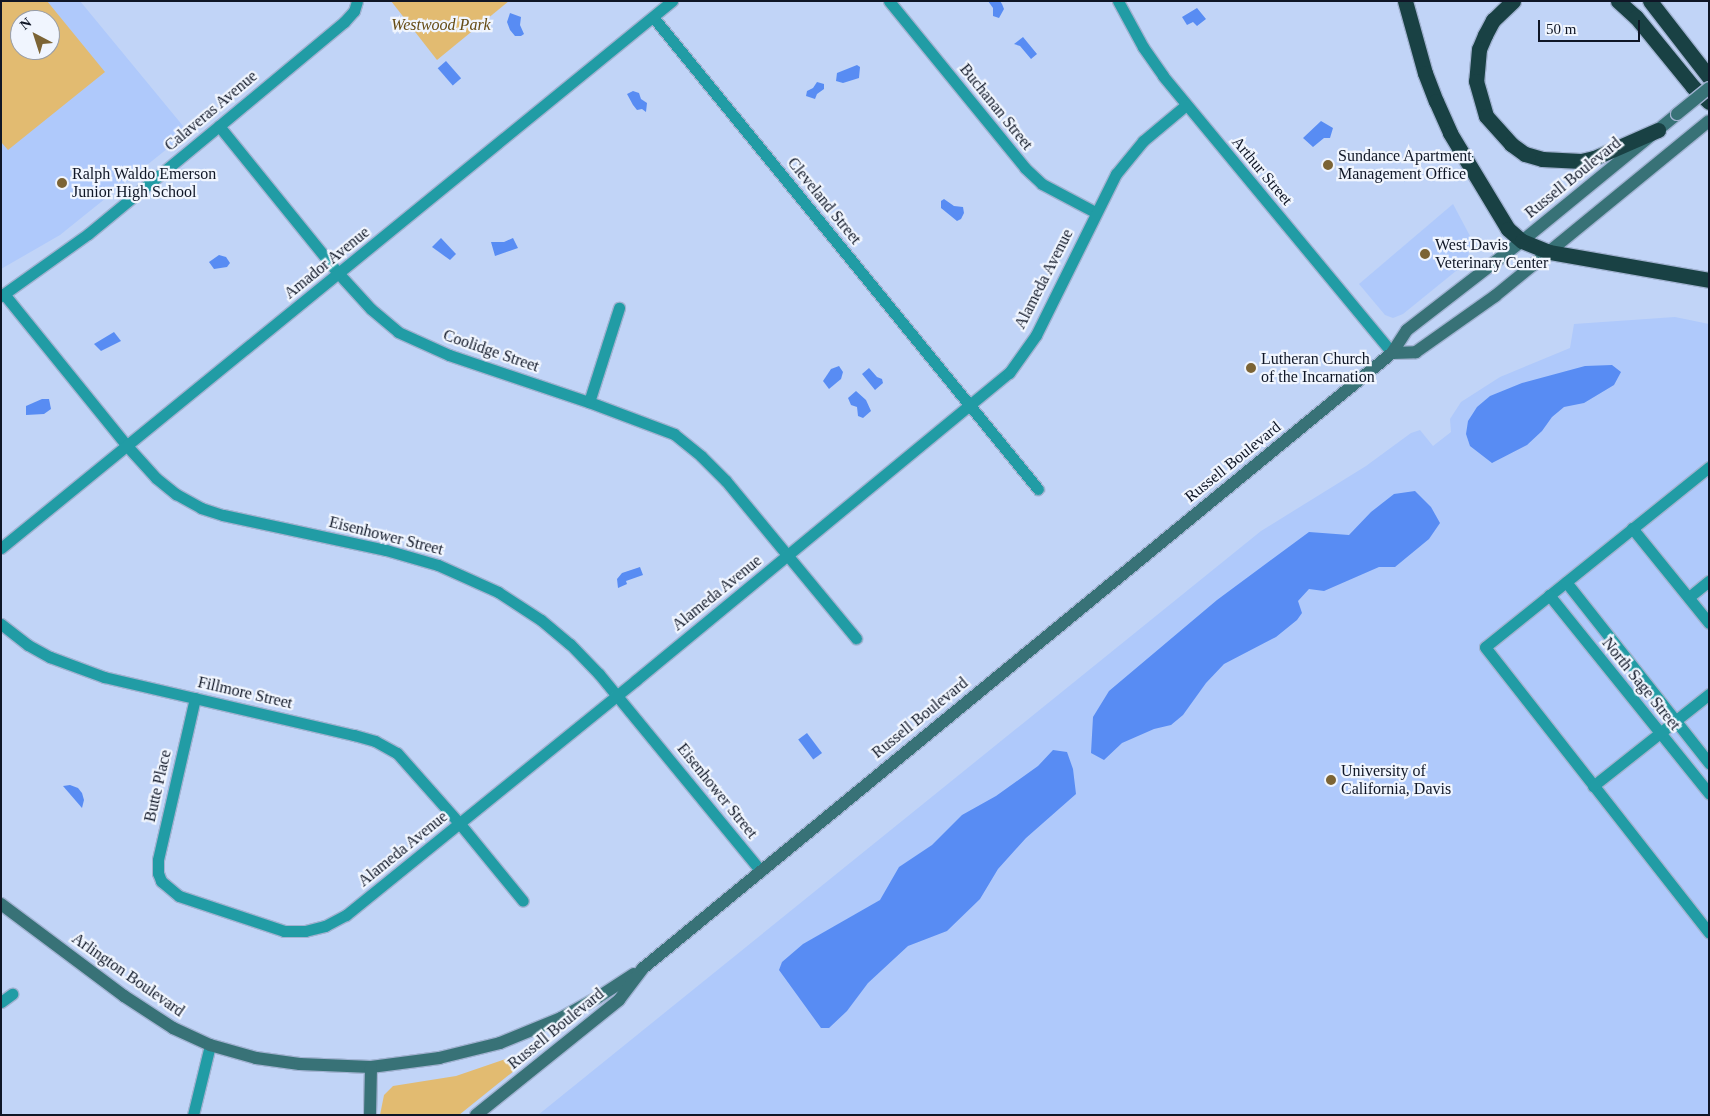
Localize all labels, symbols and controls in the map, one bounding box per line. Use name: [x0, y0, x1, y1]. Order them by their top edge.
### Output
north arrow: [10, 10, 60, 60]
scale bar: [1540, 10, 1642, 42]
text: N: [17, 15, 34, 33]
park label: Westwood Park: [391, 15, 491, 35]
text: 50 m: [1546, 21, 1576, 37]
street label: Buchanan Street: [955, 60, 1037, 154]
street label: Calaveras Avenue: [161, 66, 261, 156]
street label: Arthur Street: [1228, 133, 1296, 209]
street label: Russell Boulevard: [1521, 133, 1625, 223]
place label: Sundance Apartment Management Office: [1338, 146, 1473, 184]
street label: Cleveland Street: [783, 154, 865, 248]
marker: Sundance Apartment Management Office: [1322, 159, 1334, 171]
place label: Ralph Waldo Emerson Junior High School: [72, 164, 216, 202]
marker: Ralph Waldo Emerson Junior High School: [56, 177, 68, 189]
street label: Amador Avenue: [280, 223, 374, 303]
street label: Alameda Avenue: [1010, 225, 1078, 333]
place label: West Davis Veterinary Center: [1435, 235, 1548, 273]
marker: West Davis Veterinary Center: [1419, 248, 1431, 260]
street label: Coolidge Street: [441, 326, 541, 376]
place label: Lutheran Church of the Incarnation: [1261, 349, 1375, 387]
marker: Lutheran Church of the Incarnation: [1245, 362, 1257, 374]
street label: Russell Boulevard: [1181, 417, 1285, 507]
street label: Eisenhower Street: [327, 513, 445, 559]
street label: Alameda Avenue: [668, 551, 766, 635]
street label: North Sage Street: [1598, 634, 1684, 734]
street label: Fillmore Street: [196, 673, 294, 713]
street label: Russell Boulevard: [868, 673, 972, 763]
street label: Eisenhower Street: [673, 740, 761, 842]
street label: Butte Place: [140, 748, 176, 824]
place label: University of California, Davis: [1341, 761, 1451, 799]
marker: University of California, Davis: [1325, 774, 1337, 786]
street label: Alameda Avenue: [354, 807, 452, 891]
street label: Arlington Boulevard: [68, 929, 188, 1021]
street label: Russell Boulevard: [504, 984, 608, 1074]

